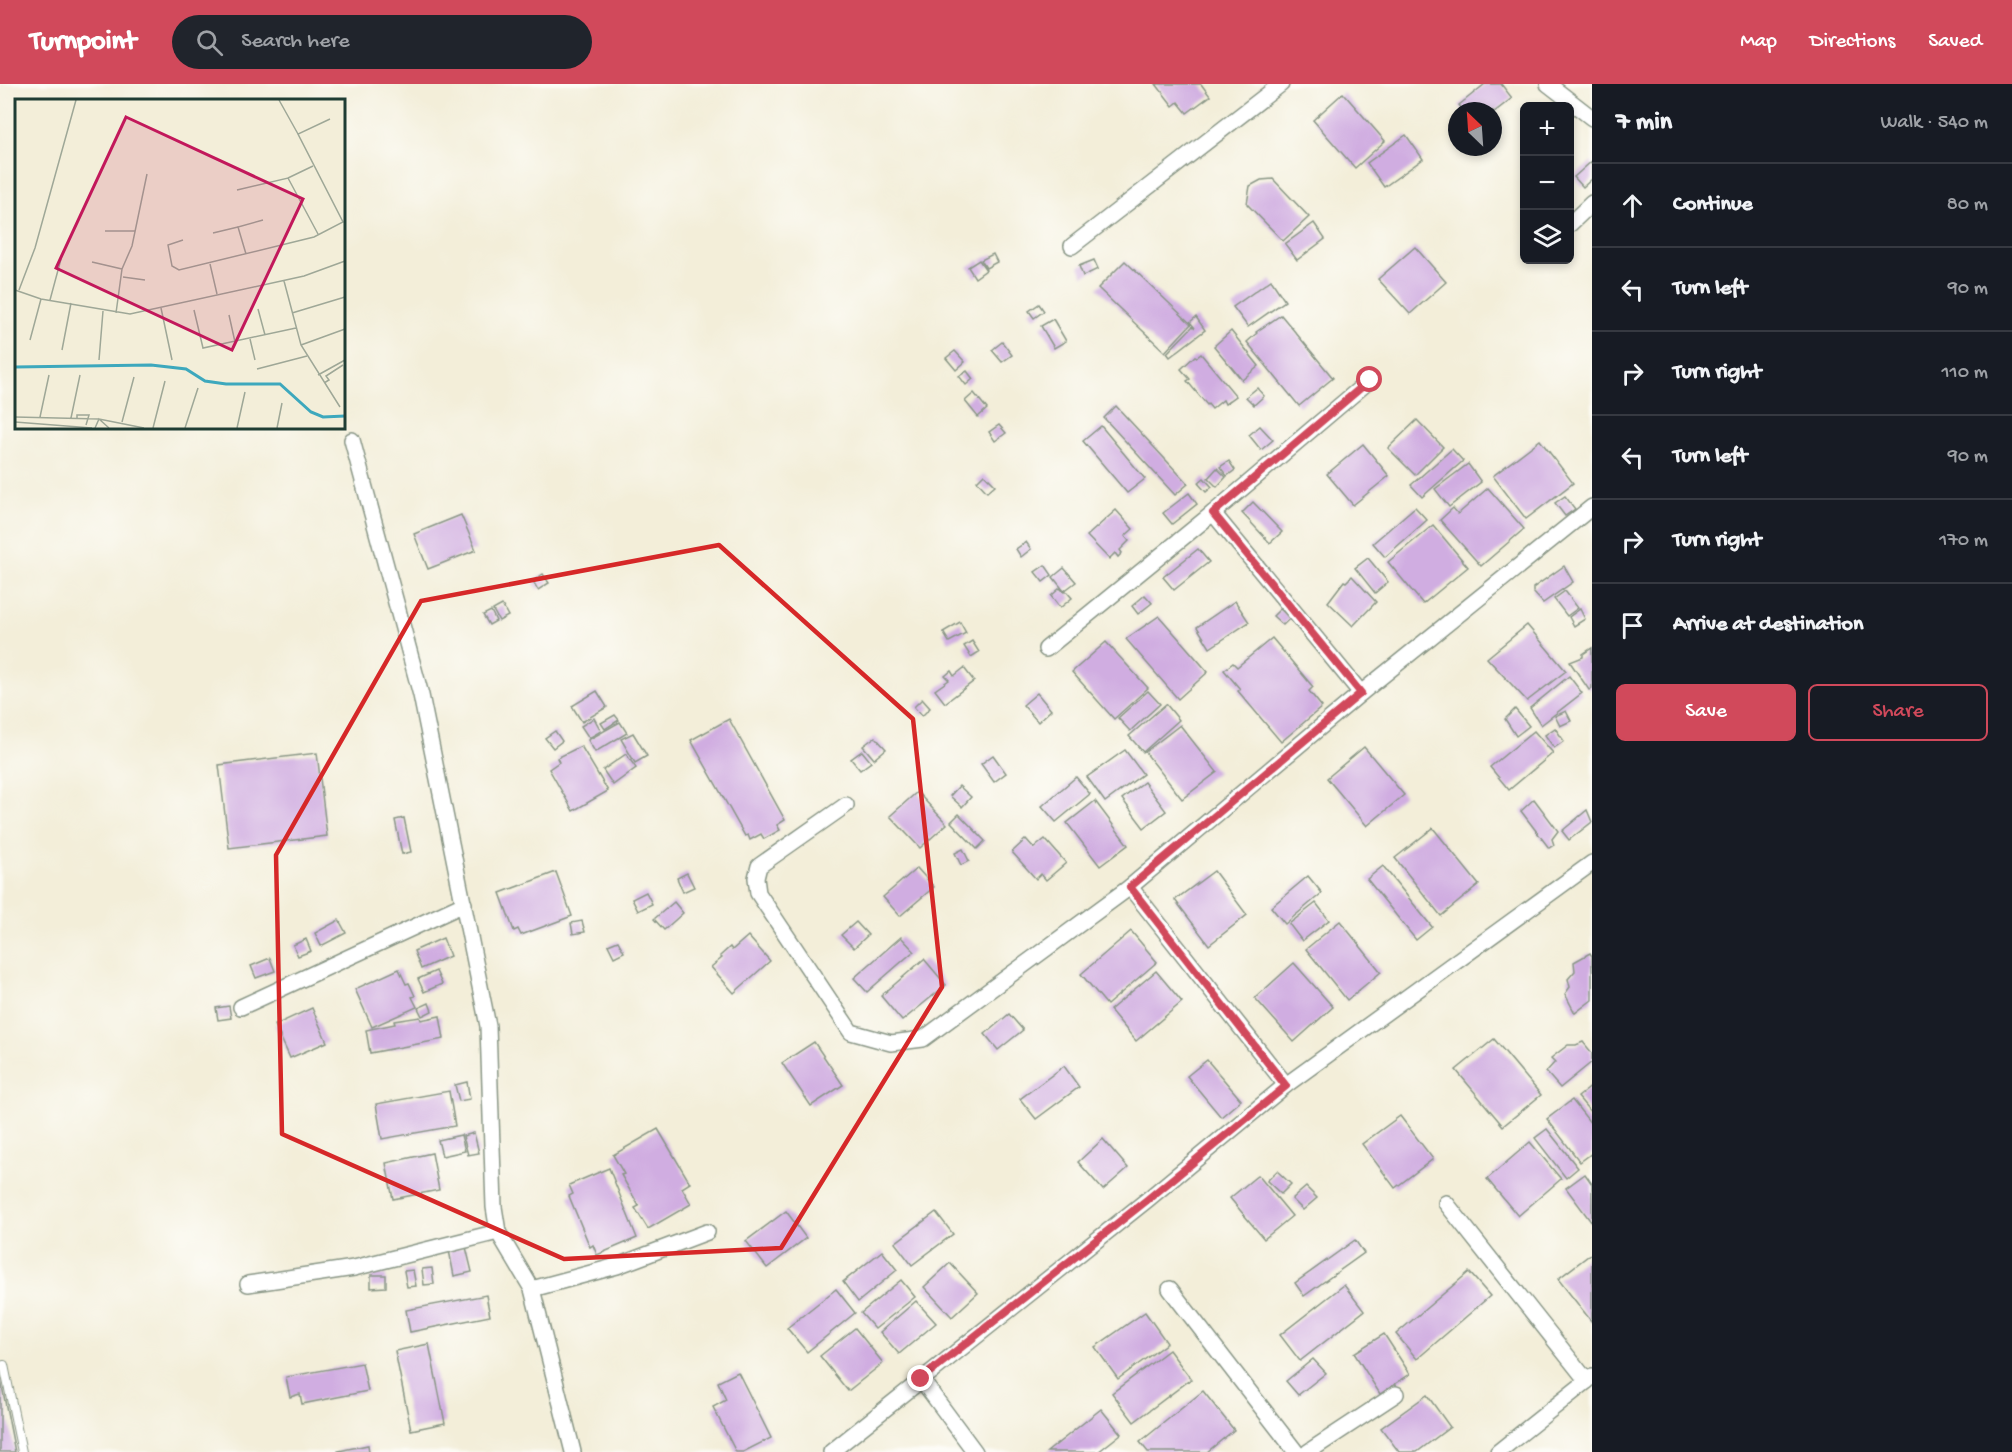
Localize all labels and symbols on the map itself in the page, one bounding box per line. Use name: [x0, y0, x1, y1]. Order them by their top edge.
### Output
inset map: [15, 99, 345, 429]
north arrow: [1448, 102, 1502, 156]
route start: [1356, 366, 1382, 392]
route end: [907, 1365, 933, 1391]

